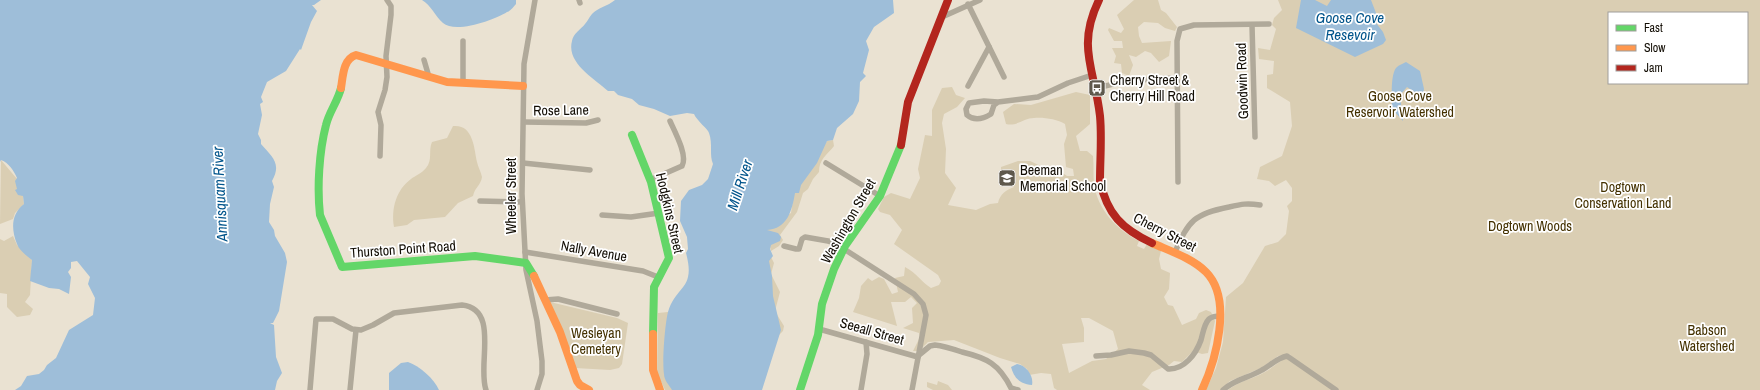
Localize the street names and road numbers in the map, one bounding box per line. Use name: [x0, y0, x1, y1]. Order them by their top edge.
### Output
street label: Goodwin Road: [1232, 42, 1252, 120]
street label: Rose Lane: [533, 101, 589, 119]
street label: Wheeler Street: [502, 158, 520, 234]
street label: Hodgkins Street: [652, 171, 688, 255]
street label: Washington Street: [817, 176, 879, 266]
street label: Cherry Street: [1131, 208, 1199, 256]
street label: Thurston Point Road: [350, 236, 456, 262]
street label: Nally Avenue: [560, 236, 628, 266]
street label: Seeall Street: [838, 313, 906, 349]

